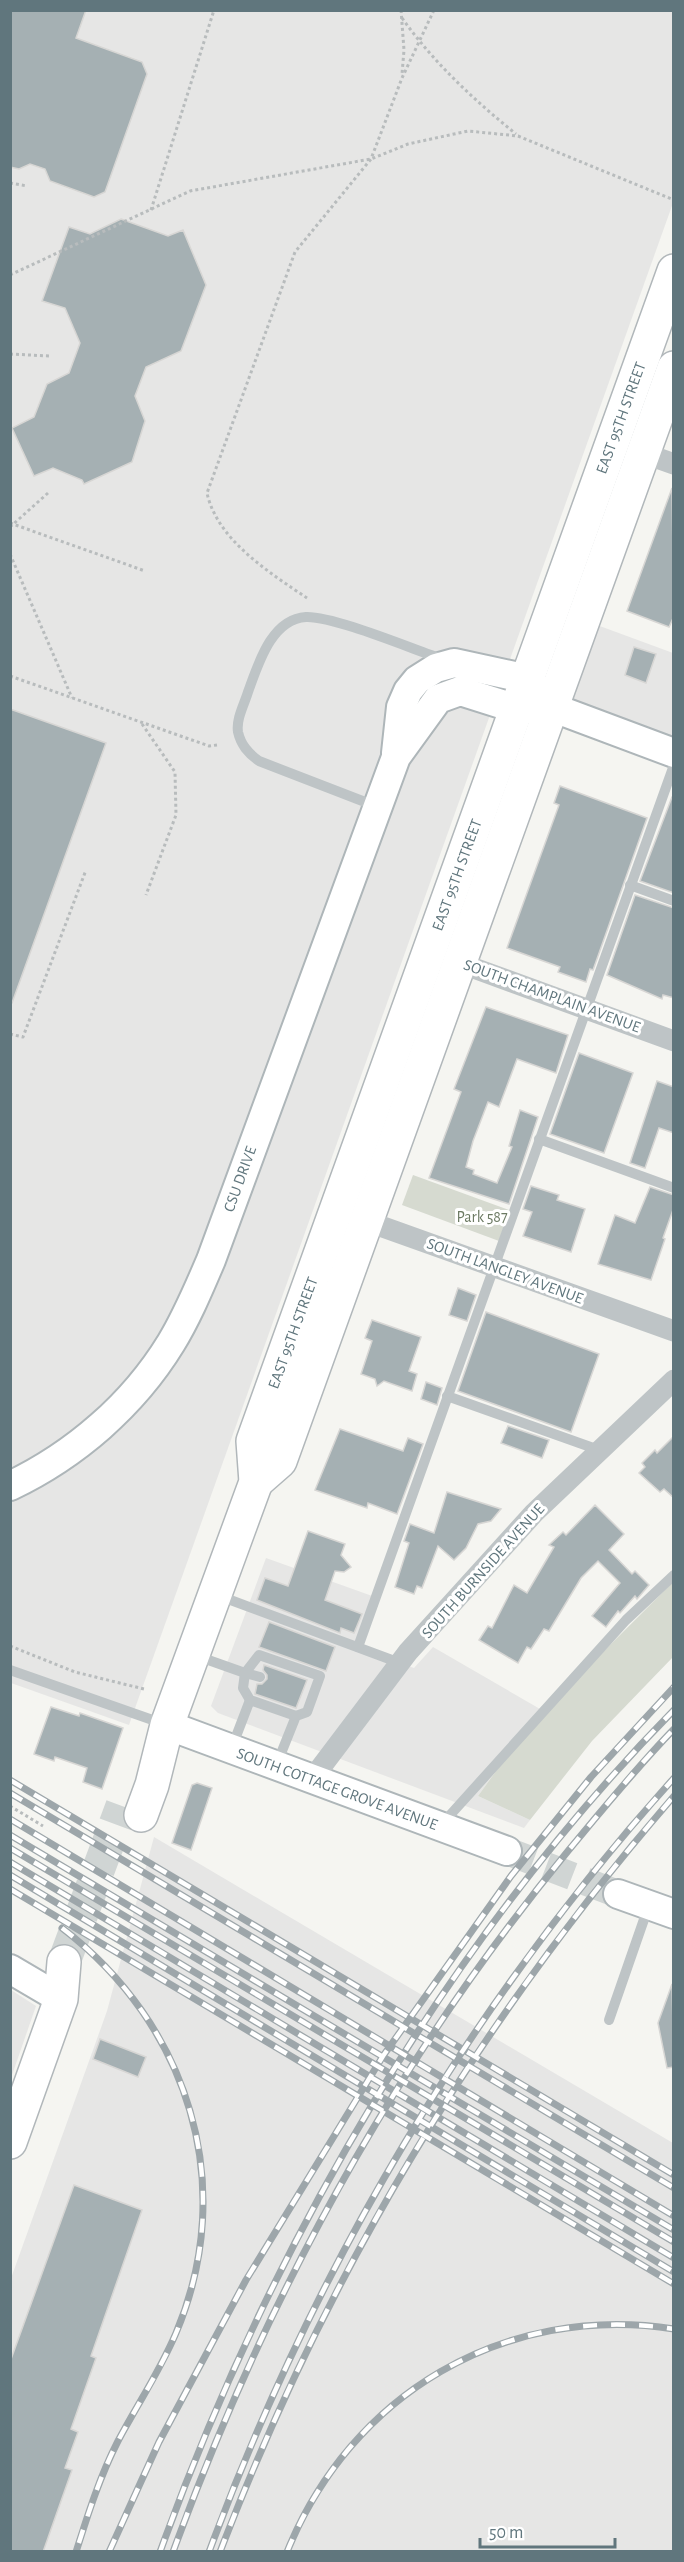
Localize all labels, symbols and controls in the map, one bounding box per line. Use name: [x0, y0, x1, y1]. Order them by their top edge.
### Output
street label: EAST 95TH STREET: [593, 360, 649, 476]
street label: EAST 95TH STREET: [429, 817, 485, 933]
street label: SOUTH CHAMPLAIN AVENUE: [462, 957, 643, 1036]
street label: CSU DRIVE: [221, 1144, 259, 1214]
park label: Park 587: [456, 1209, 508, 1225]
street label: SOUTH LANGLEY AVENUE: [425, 1235, 586, 1307]
street label: EAST 95TH STREET: [265, 1275, 321, 1391]
street label: SOUTH BURNSIDE AVENUE: [419, 1501, 547, 1641]
street label: SOUTH COTTAGE GROVE AVENUE: [234, 1745, 440, 1833]
scale bar: [480, 2511, 615, 2549]
text: 50 m: [489, 2524, 523, 2542]

